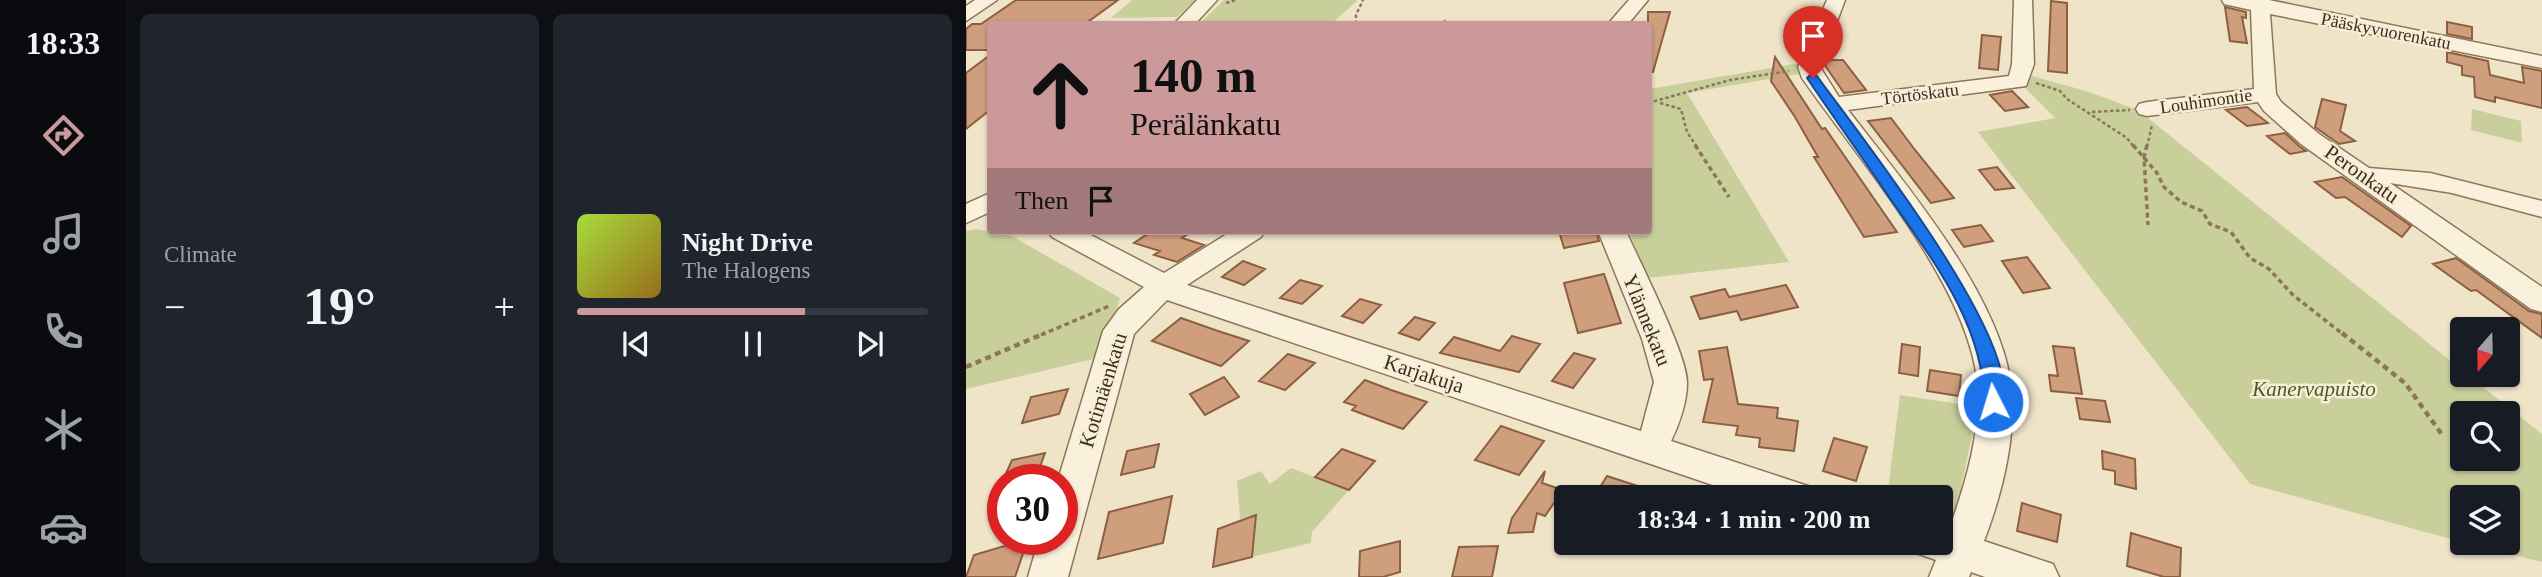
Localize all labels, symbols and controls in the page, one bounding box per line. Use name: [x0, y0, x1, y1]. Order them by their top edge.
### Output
pin: [1783, 6, 1843, 78]
street label: Pääskyvuorenkatu: [2319, 9, 2453, 53]
icon: arrive: [1794, 17, 1832, 55]
text: 18:33: [26, 25, 100, 61]
text: 140 m: [1130, 48, 1257, 103]
icon: ahead: [1015, 49, 1106, 140]
street label: Törtöskatu: [1880, 79, 1960, 109]
street label: Louhimontie: [2159, 85, 2253, 117]
text: Perälänkatu: [1130, 106, 1281, 142]
icon: directions: [39, 111, 88, 160]
street label: Peronkatu: [2320, 140, 2404, 209]
icon: arrive: [1082, 182, 1120, 220]
text: Then: [1015, 186, 1068, 215]
icon: music: [39, 209, 88, 258]
text: Night Drive: [682, 228, 813, 257]
text: Climate: [164, 242, 237, 267]
text: The Halogens: [682, 258, 810, 283]
street label: Ylännekatu: [1618, 271, 1676, 370]
text: 19°: [303, 278, 376, 335]
text: −: [164, 286, 185, 328]
text: +: [494, 286, 515, 328]
icon: phone: [39, 307, 88, 356]
north arrow: [2450, 317, 2520, 387]
map controls: [2450, 317, 2520, 555]
icon: previous: [617, 325, 655, 363]
icon: pause: [734, 325, 772, 363]
icon: next: [851, 325, 889, 363]
street label: Kotimäenkatu: [1074, 329, 1132, 450]
street label: Karjakuja: [1381, 350, 1468, 398]
position arrow: [1956, 365, 2030, 439]
park label: Kanervapuisto: [2251, 377, 2376, 401]
button: search: [2450, 401, 2520, 471]
icon: climate: [39, 405, 88, 454]
speed limit sign: 30: [987, 464, 1078, 555]
button: layers: [2450, 485, 2520, 555]
icon: car: [39, 503, 88, 552]
text: 18:34 · 1 min · 200 m: [1637, 505, 1871, 534]

